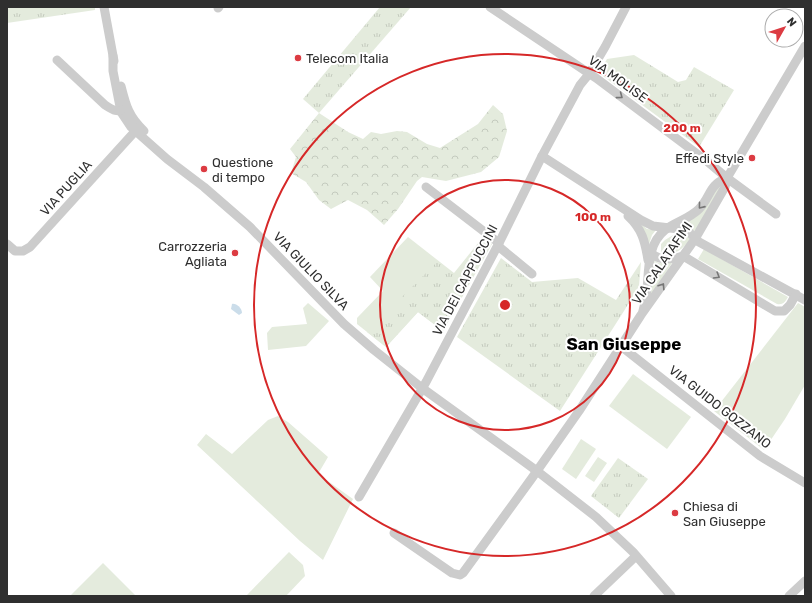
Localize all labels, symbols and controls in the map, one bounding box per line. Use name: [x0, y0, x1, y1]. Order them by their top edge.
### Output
north arrow: [764, 8, 804, 48]
text: N: [784, 15, 799, 29]
place label: Telecom Italia: [306, 51, 389, 66]
street label: VIA MOLISE: [585, 52, 651, 106]
marker: Telecom Italia: [293, 53, 303, 63]
one-way arrow: [616, 91, 623, 98]
text: 200 m: [663, 121, 701, 135]
place label: Effedi Style: [675, 151, 744, 166]
marker: Effedi Style: [747, 153, 757, 163]
place label: Questione di tempo: [212, 155, 273, 185]
street label: VIA PUGLIA: [37, 157, 95, 219]
marker: Questione di tempo: [199, 164, 209, 174]
one-way arrow: [698, 201, 705, 208]
text: 100 m: [575, 210, 611, 224]
street label: VIA CALATAFIMI: [629, 219, 695, 307]
street label: VIA DEI CAPPUCCINI: [429, 222, 501, 338]
street label: VIA GIULIO SILVA: [270, 229, 352, 313]
place label: Carrozzeria Agliata: [158, 239, 227, 270]
marker: Carrozzeria Agliata: [230, 248, 240, 258]
one-way arrow: [713, 271, 720, 279]
one-way arrow: [657, 283, 664, 290]
centre of rings: [498, 298, 512, 312]
district label: San Giuseppe: [567, 334, 681, 354]
street label: VIA GUIDO GOZZANO: [666, 362, 774, 452]
place label: Chiesa di San Giuseppe: [683, 499, 766, 529]
marker: Chiesa di San Giuseppe: [670, 508, 680, 518]

